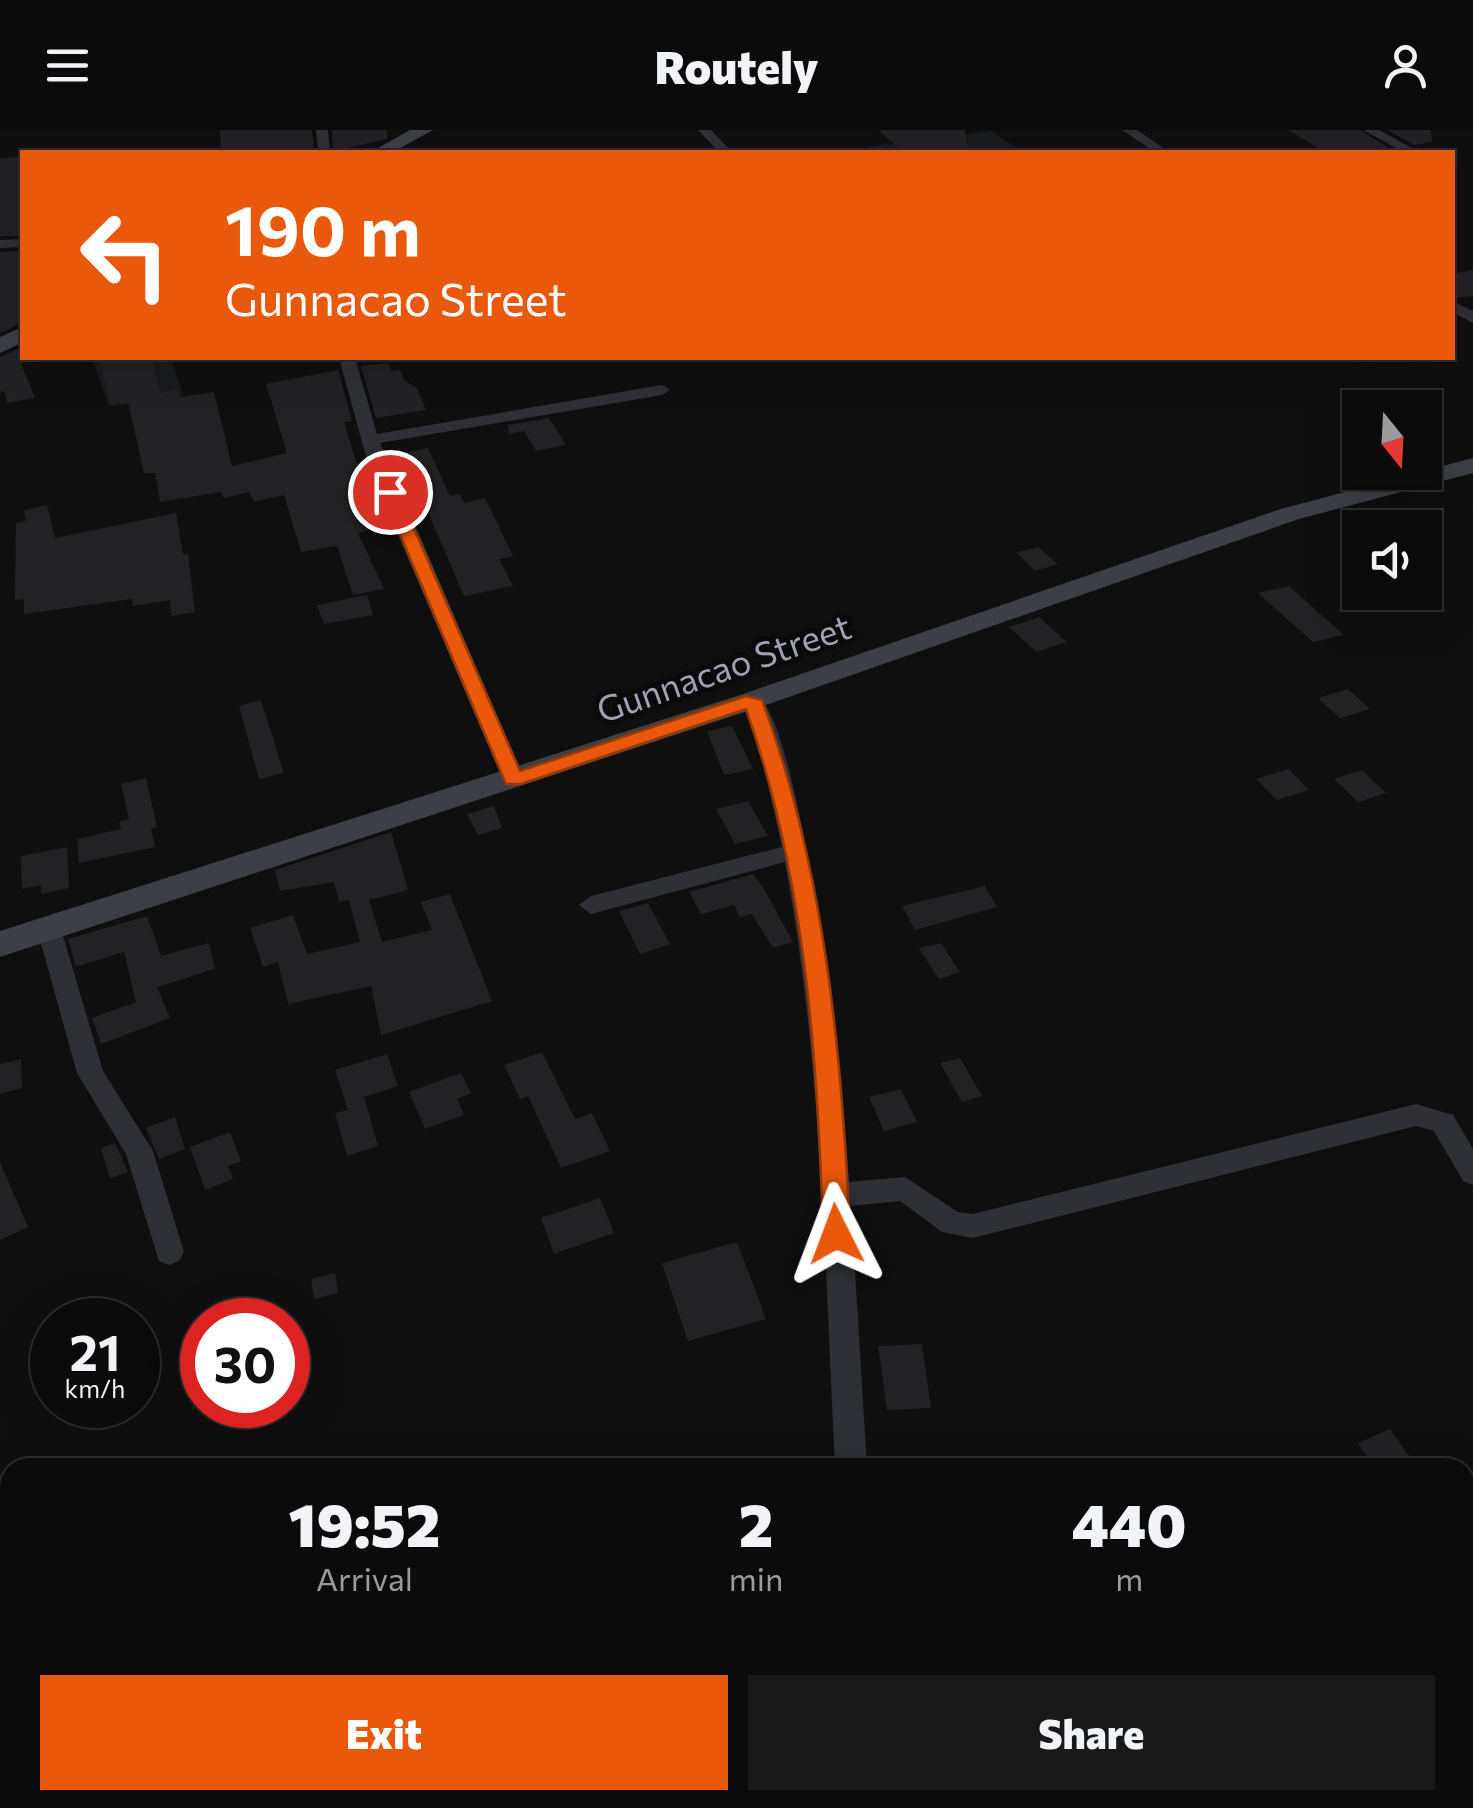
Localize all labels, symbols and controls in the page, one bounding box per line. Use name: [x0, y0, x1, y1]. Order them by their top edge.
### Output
icon: menu: [40, 38, 95, 93]
text: Routely: [655, 38, 818, 93]
icon: person: [1378, 38, 1433, 93]
text: 190 m: [225, 185, 421, 270]
icon: left: [60, 190, 190, 320]
text: Gunnacao Street: [225, 270, 567, 325]
north arrow: [1342, 390, 1442, 490]
map controls: [1342, 390, 1442, 610]
pin: [348, 450, 433, 535]
icon: arrive: [363, 465, 418, 520]
button: sound: [1342, 510, 1442, 610]
street label: Gunnacao Street: [591, 603, 856, 730]
position arrow: [784, 1182, 888, 1286]
speed limit sign: 30: [180, 1298, 310, 1428]
text: 21: [69, 1320, 121, 1381]
text: km/h: [65, 1373, 125, 1403]
text: 19:52: [288, 1486, 440, 1559]
text: 2: [739, 1486, 773, 1559]
text: 440: [1072, 1486, 1187, 1559]
text: Arrival: [316, 1558, 413, 1598]
text: min: [729, 1558, 783, 1598]
text: m: [1115, 1558, 1143, 1598]
button: Exit: [40, 1675, 728, 1790]
button: Share: [748, 1675, 1435, 1790]

